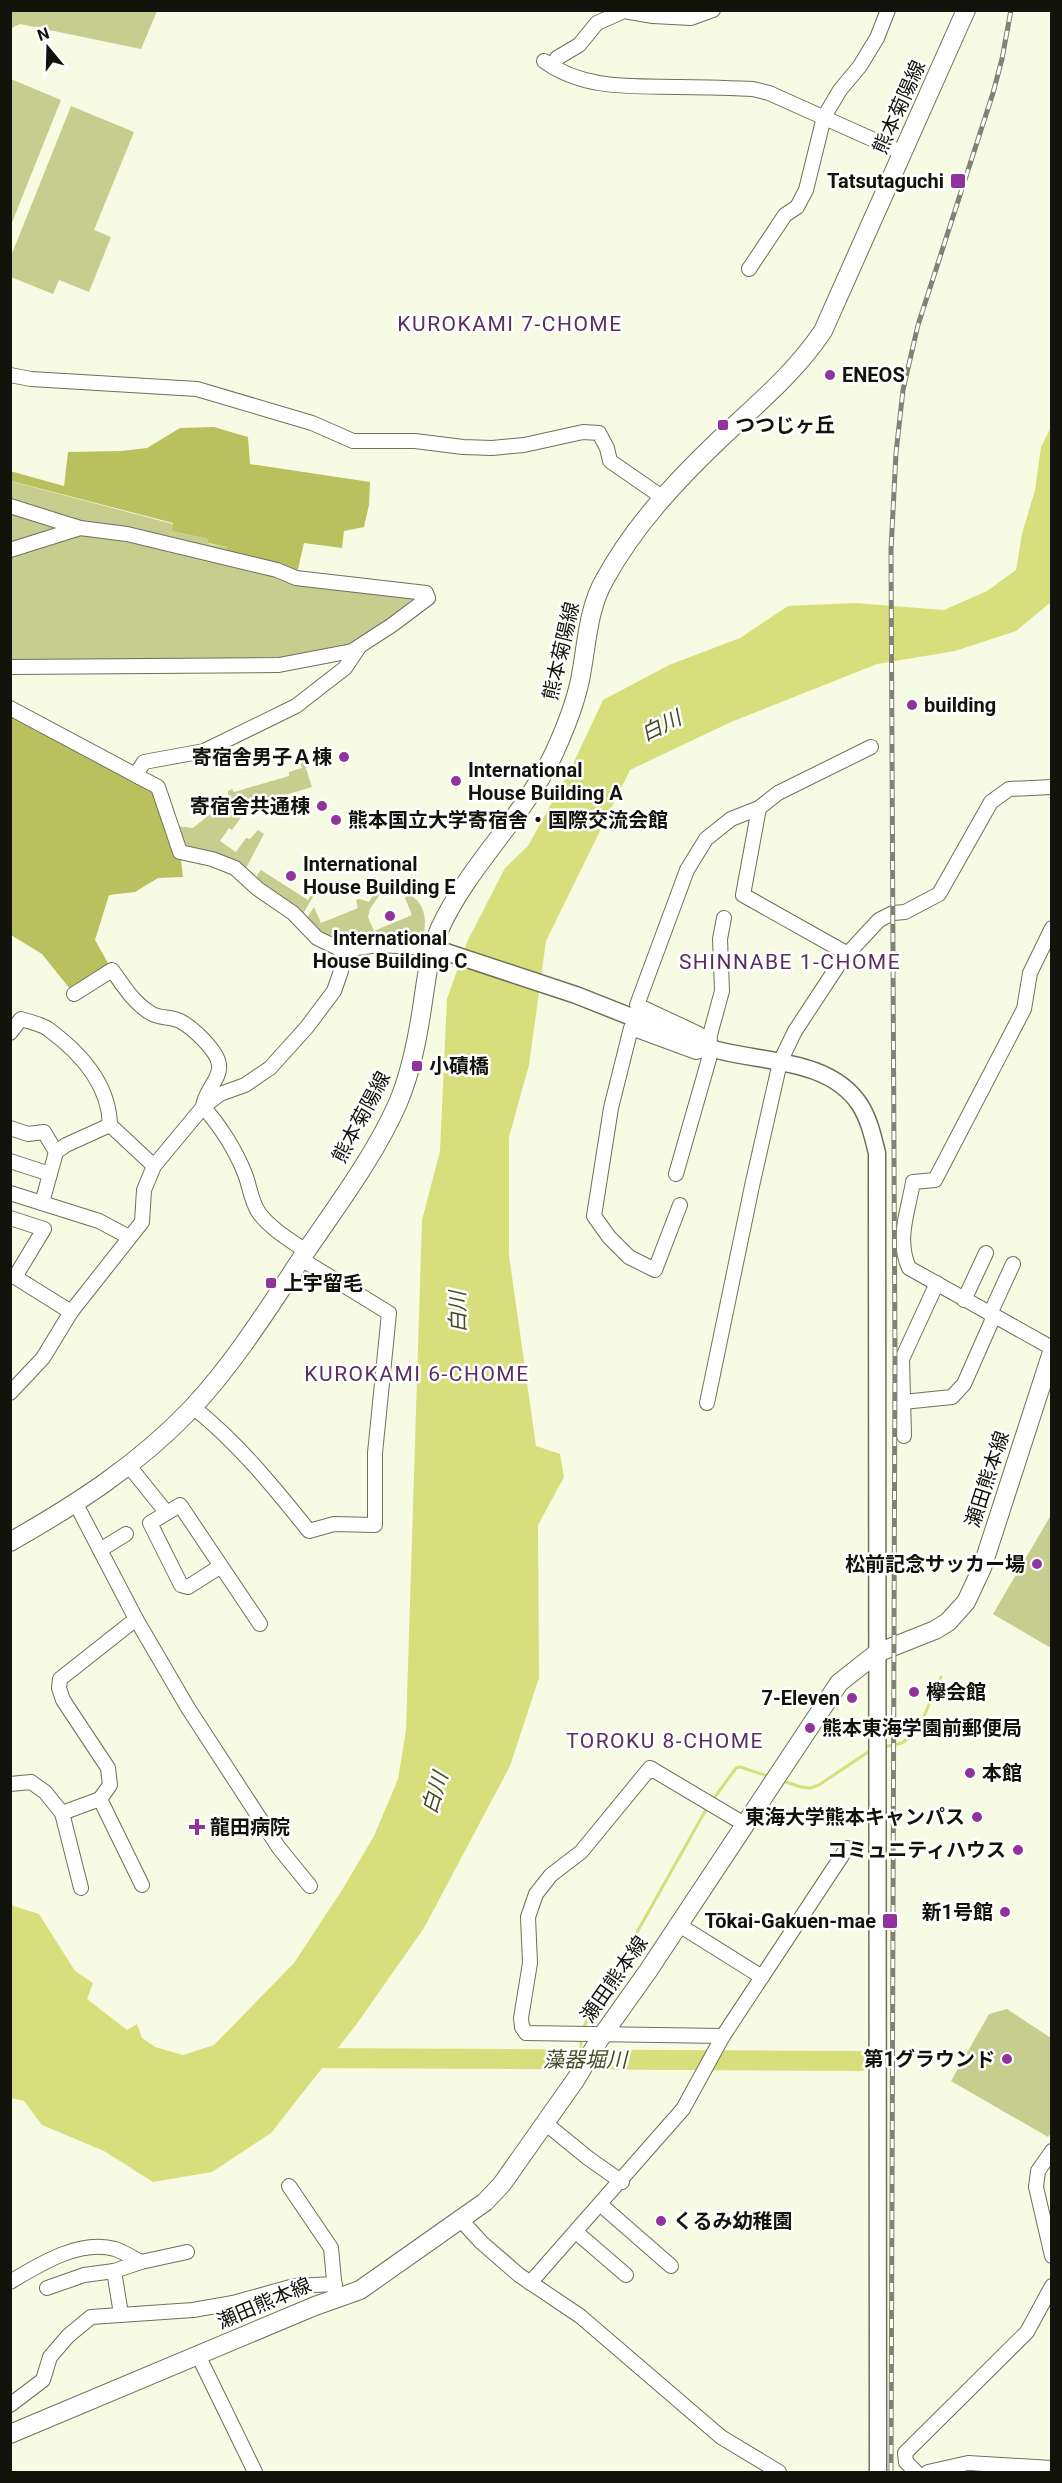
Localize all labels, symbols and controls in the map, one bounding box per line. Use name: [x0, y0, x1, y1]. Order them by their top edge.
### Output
north arrow: [18, 18, 78, 78]
text: N: [35, 23, 52, 45]
street label: 熊本菊陽線: [868, 56, 930, 158]
place label: Tatsutaguchi: [827, 169, 944, 193]
marker: Tatsutaguchi: [949, 172, 967, 190]
district label: KUROKAMI 7-CHOME: [397, 312, 623, 336]
place label: ENEOS: [842, 363, 905, 387]
marker: ENEOS: [823, 368, 837, 382]
place label: つつじヶ丘: [735, 413, 835, 437]
marker: つつじヶ丘: [716, 418, 730, 432]
street label: 熊本菊陽線: [538, 600, 584, 702]
place label: building: [924, 693, 996, 717]
marker: building: [905, 698, 919, 712]
water label: 白川: [637, 705, 687, 746]
place label: 寄宿舎男子Ａ棟: [192, 745, 332, 769]
marker: 寄宿舎男子Ａ棟: [337, 750, 351, 764]
place label: International House Building A: [468, 758, 623, 805]
marker: International House Building A: [449, 774, 463, 788]
place label: 寄宿舎共通棟: [190, 794, 310, 818]
marker: 寄宿舎共通棟: [315, 799, 329, 813]
place label: 熊本国立大学寄宿舎・国際交流会館: [348, 808, 668, 832]
marker: 熊本国立大学寄宿舎・国際交流会館: [329, 813, 343, 827]
place label: International House Building E: [303, 852, 456, 899]
marker: International House Building E: [284, 869, 298, 883]
marker: International House Building C: [383, 909, 397, 923]
place label: International House Building C: [313, 926, 467, 973]
district label: SHINNABE 1-CHOME: [679, 950, 901, 974]
place label: 小磧橋: [429, 1054, 489, 1078]
marker: 小磧橋: [410, 1059, 424, 1073]
street label: 熊本菊陽線: [327, 1067, 395, 1167]
place label: 上宇留毛: [283, 1271, 363, 1295]
marker: 上宇留毛: [264, 1276, 278, 1290]
water label: 白川: [446, 1289, 470, 1333]
district label: KUROKAMI 6-CHOME: [304, 1362, 530, 1386]
street label: 瀬田熊本線: [960, 1428, 1014, 1530]
place label: 松前記念サッカー場: [845, 1552, 1025, 1576]
marker: 松前記念サッカー場: [1030, 1557, 1044, 1571]
place label: 欅会館: [926, 1680, 986, 1704]
marker: 欅会館: [907, 1685, 921, 1699]
place label: 7-Eleven: [761, 1686, 840, 1710]
marker: 7-Eleven: [845, 1691, 859, 1705]
place label: 熊本東海学園前郵便局: [822, 1716, 1022, 1740]
marker: 熊本東海学園前郵便局: [803, 1721, 817, 1735]
district label: TOROKU 8-CHOME: [566, 1729, 764, 1753]
place label: 本館: [982, 1761, 1022, 1785]
marker: 本館: [963, 1766, 977, 1780]
water label: 白川: [417, 1767, 453, 1817]
place label: 東海大学熊本キャンパス: [745, 1805, 965, 1829]
marker: 東海大学熊本キャンパス: [970, 1810, 984, 1824]
place label: 龍田病院: [210, 1815, 290, 1839]
marker: 龍田病院: [188, 1818, 206, 1836]
place label: コミュニティハウス: [827, 1838, 1006, 1862]
marker: コミュニティハウス: [1011, 1843, 1025, 1857]
place label: 新1号館: [922, 1900, 993, 1924]
marker: 新1号館: [998, 1905, 1012, 1919]
place label: Tōkai-Gakuen-mae: [705, 1909, 876, 1933]
marker: Tōkai-Gakuen-mae: [881, 1912, 899, 1930]
street label: 瀬田熊本線: [575, 1931, 653, 2027]
place label: 第1グラウンド: [864, 2047, 995, 2071]
water label: 藻器堀川: [543, 2048, 629, 2072]
marker: 第1グラウンド: [1000, 2052, 1014, 2066]
place label: くるみ幼稚園: [673, 2209, 793, 2233]
marker: くるみ幼稚園: [654, 2214, 668, 2228]
street label: 瀬田熊本線: [213, 2272, 315, 2334]

